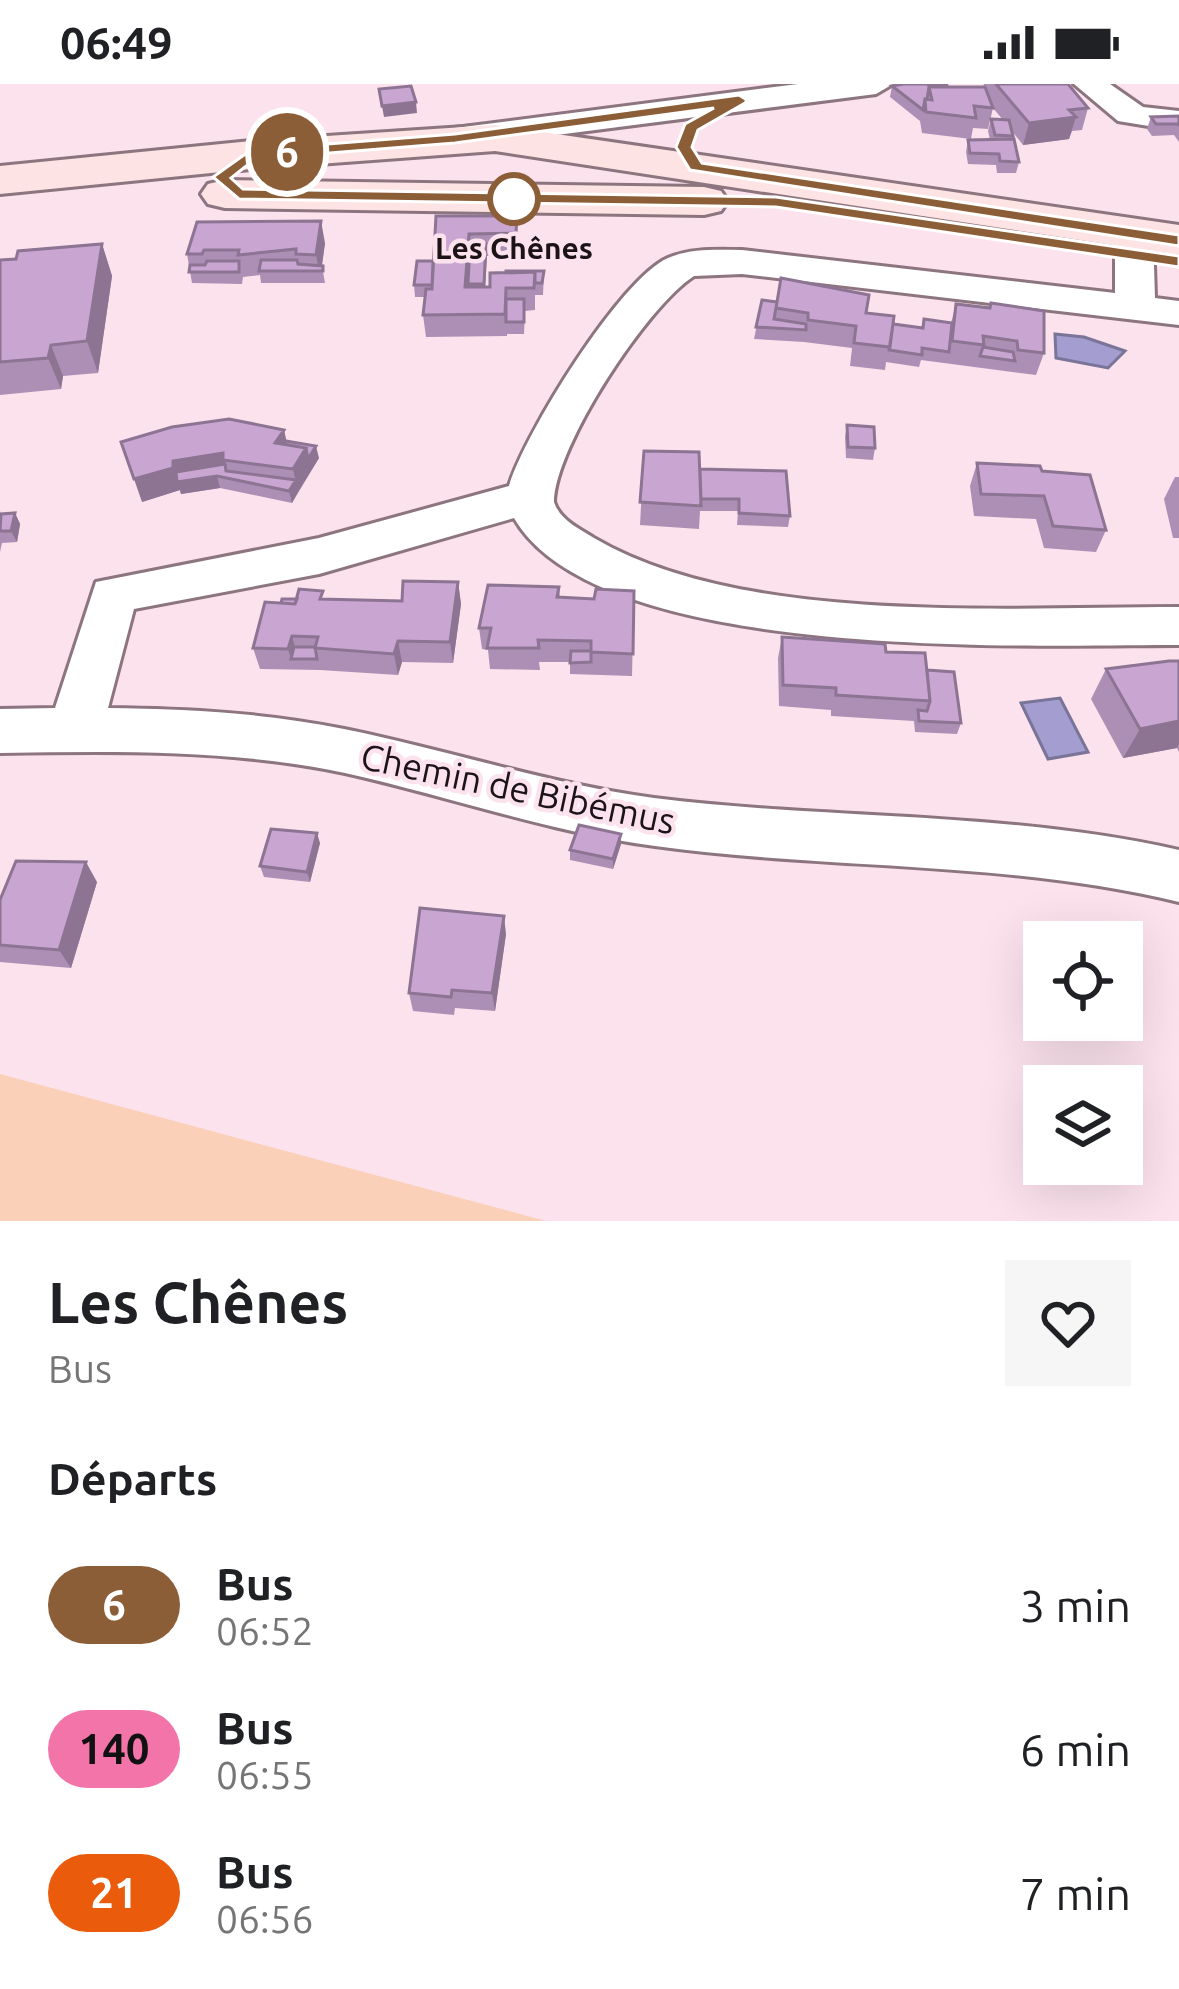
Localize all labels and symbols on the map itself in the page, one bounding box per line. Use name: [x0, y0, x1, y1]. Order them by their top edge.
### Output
line badge: 6: [248, 113, 326, 191]
marker: Les Chênes: [489, 174, 539, 224]
place label: Les Chênes: [435, 231, 593, 265]
street label: Chemin de Bibémus: [357, 735, 679, 841]

